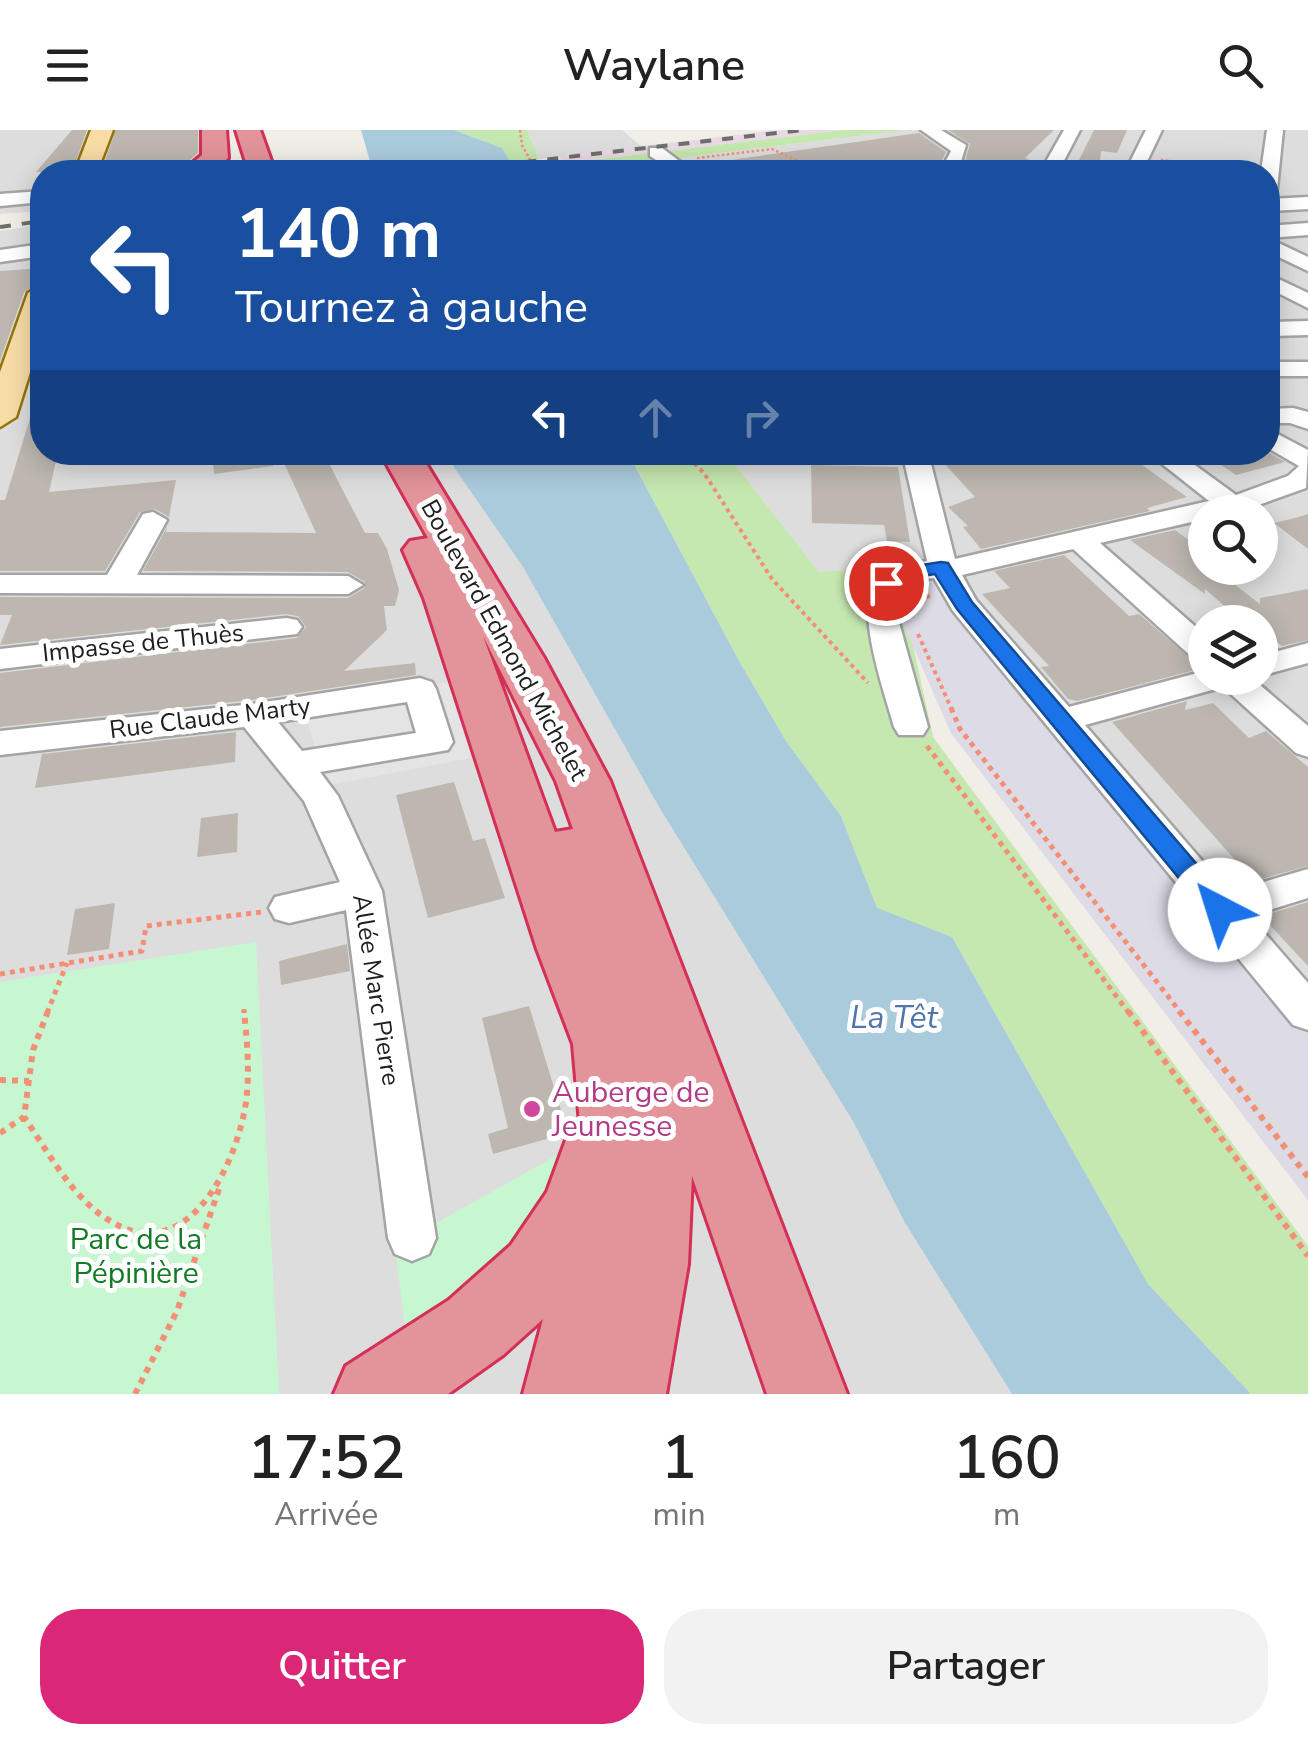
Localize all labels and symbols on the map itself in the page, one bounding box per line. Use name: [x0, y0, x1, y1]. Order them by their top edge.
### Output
street label: Boulevard Edmond Michelet: [413, 494, 596, 787]
pin: [844, 541, 929, 626]
street label: Impasse de Thuès: [41, 616, 245, 670]
street label: Rue Claude Marty: [108, 689, 313, 747]
position arrow: [1168, 858, 1272, 962]
street label: Allée Marc Pierre: [344, 892, 408, 1088]
water label: La Têt: [850, 996, 939, 1039]
place label: Auberge de Jeunesse: [551, 1072, 709, 1147]
marker: Auberge de Jeunesse: [521, 1098, 543, 1120]
park label: Parc de la Pépinière: [70, 1219, 202, 1294]

